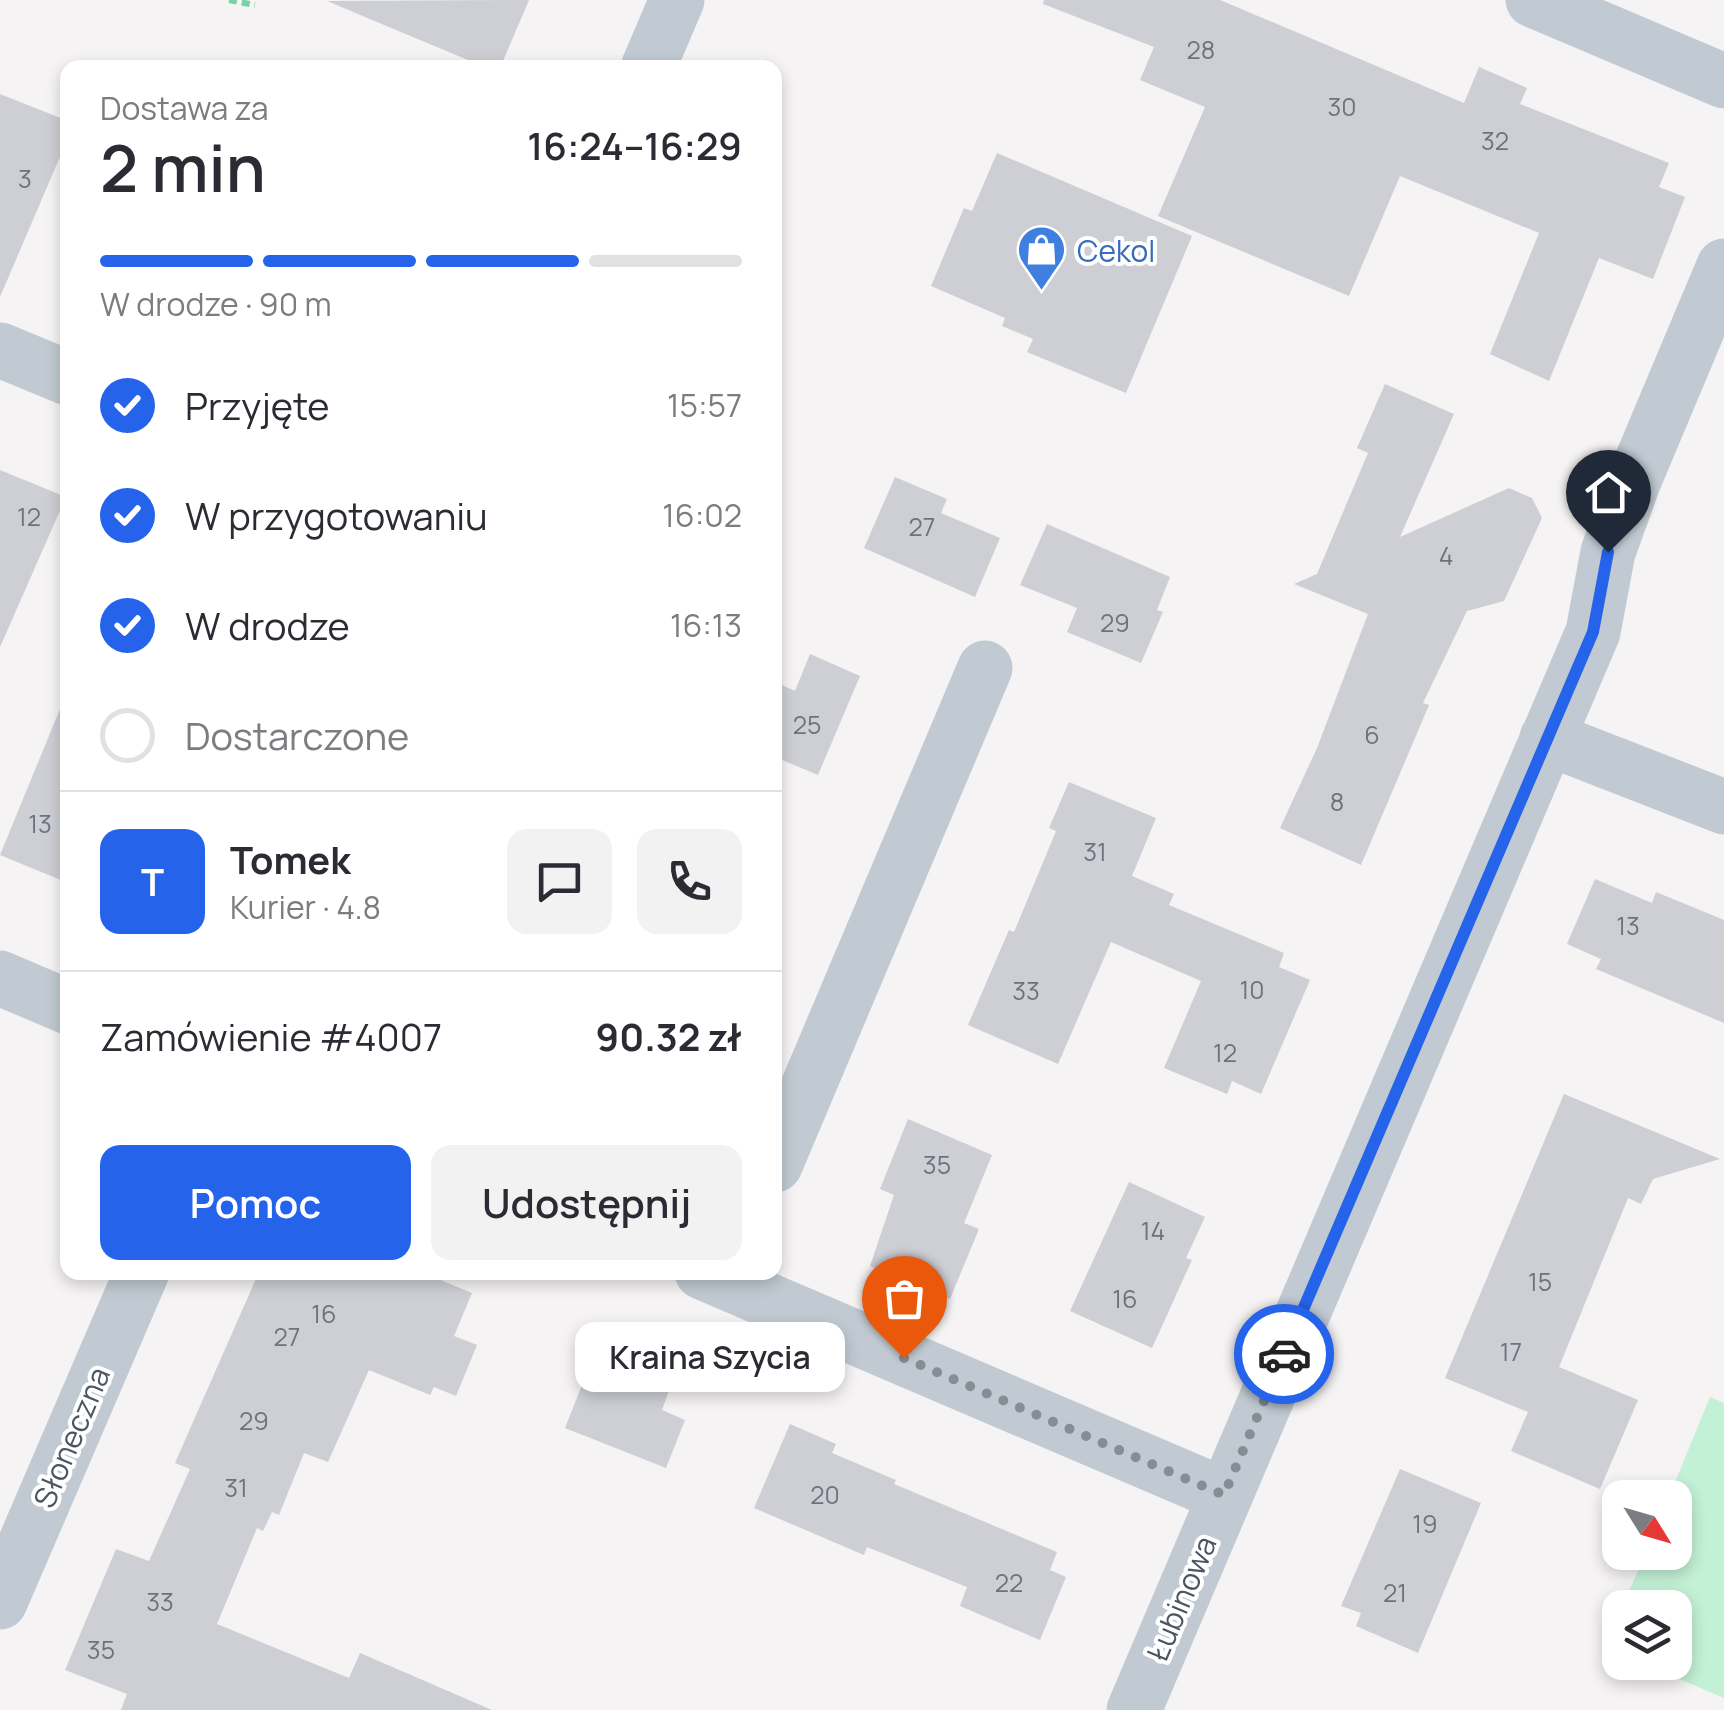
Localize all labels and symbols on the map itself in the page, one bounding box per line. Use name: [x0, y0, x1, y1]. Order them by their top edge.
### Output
house number: 28: [1187, 32, 1215, 67]
house number: 30: [1327, 89, 1357, 124]
house number: 32: [1481, 123, 1509, 158]
house number: 3: [18, 161, 32, 196]
shop icon: Cekol: [1016, 224, 1068, 292]
place label: Cekol: [1077, 230, 1155, 271]
pin: [1566, 450, 1651, 553]
house number: 12: [17, 499, 41, 534]
house number: 27: [909, 509, 935, 544]
house number: 4: [1439, 538, 1453, 573]
house number: 29: [1100, 605, 1130, 640]
house number: 25: [793, 707, 821, 742]
house number: 6: [1364, 717, 1380, 752]
house number: 8: [1330, 784, 1344, 819]
house number: 13: [28, 806, 52, 841]
house number: 31: [1083, 834, 1107, 869]
house number: 13: [1616, 908, 1640, 943]
house number: 10: [1239, 972, 1265, 1007]
house number: 33: [1012, 973, 1040, 1008]
house number: 12: [1213, 1035, 1237, 1070]
house number: 35: [923, 1147, 951, 1182]
house number: 14: [1141, 1213, 1165, 1248]
pin: [862, 1256, 947, 1359]
house number: 15: [1528, 1264, 1552, 1299]
house number: 16: [1112, 1281, 1138, 1316]
house number: 16: [311, 1296, 337, 1331]
courier: [1234, 1304, 1334, 1404]
house number: 27: [274, 1319, 300, 1354]
callout: Kraina Szycia: [574, 1323, 844, 1393]
house number: 17: [1500, 1334, 1522, 1369]
street label: Słoneczna: [23, 1360, 119, 1514]
house number: 29: [239, 1403, 269, 1438]
house number: 31: [224, 1470, 248, 1505]
house number: 20: [810, 1477, 840, 1512]
north arrow: [1602, 1480, 1692, 1570]
house number: 19: [1412, 1506, 1438, 1541]
street label: Łubinowa: [1136, 1529, 1226, 1667]
house number: 22: [995, 1565, 1023, 1600]
house number: 21: [1383, 1575, 1407, 1610]
house number: 33: [146, 1584, 174, 1619]
house number: 35: [87, 1632, 115, 1667]

